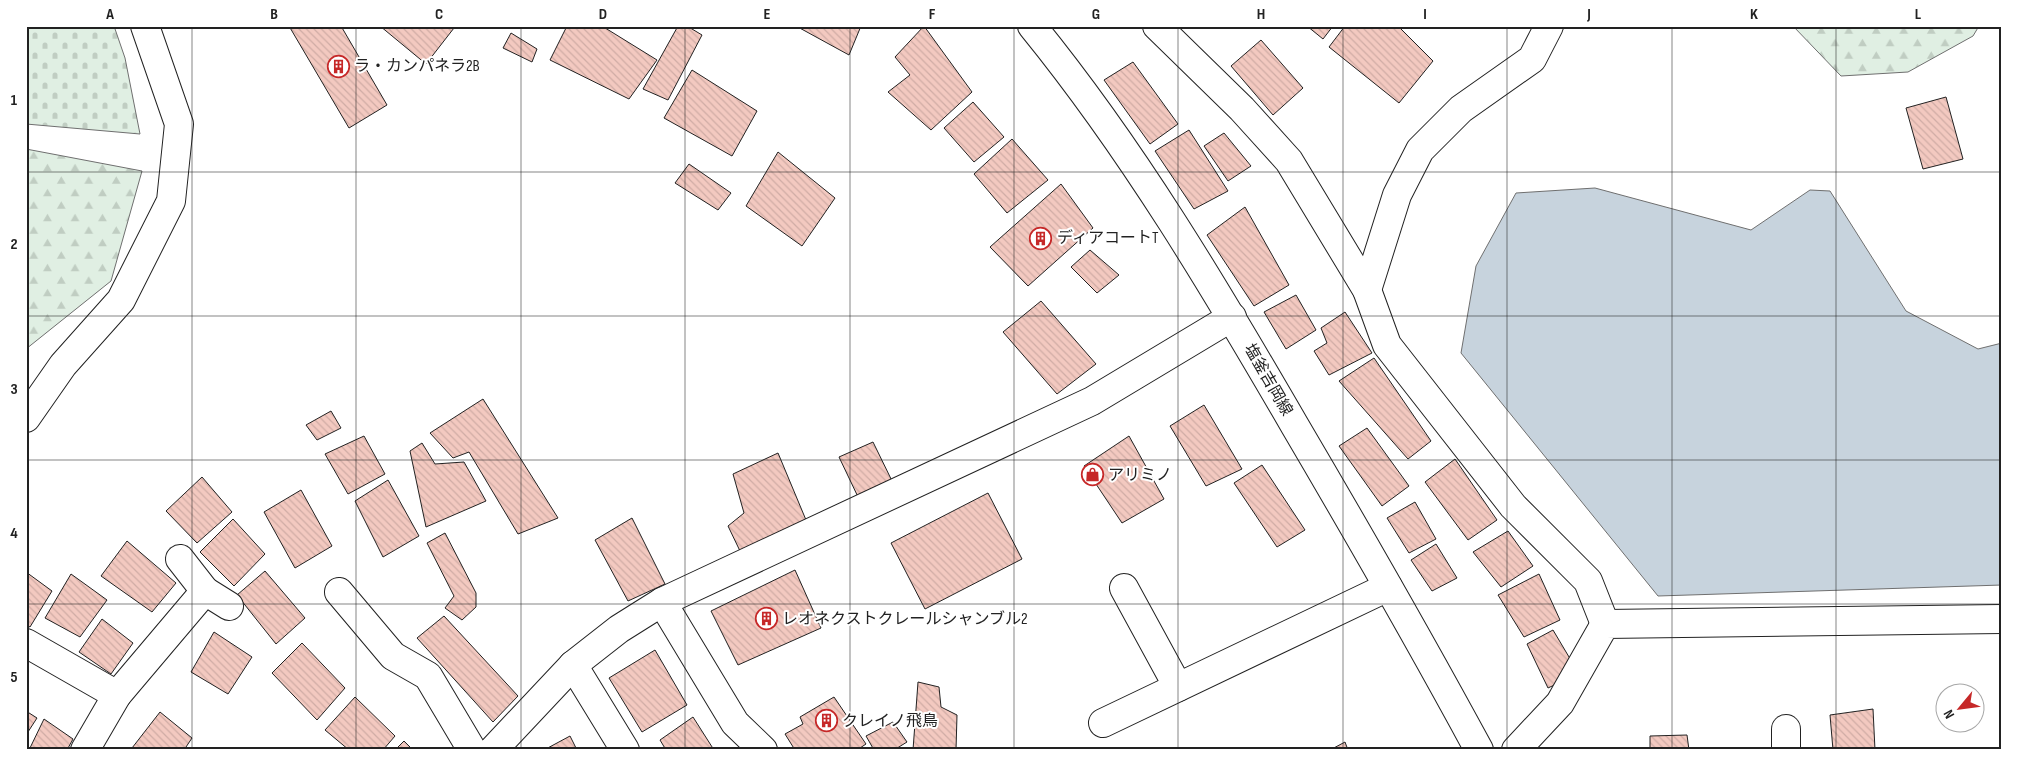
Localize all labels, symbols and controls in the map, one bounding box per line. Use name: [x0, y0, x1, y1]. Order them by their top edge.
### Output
text: A: [105, 5, 114, 24]
text: B: [270, 5, 278, 24]
text: C: [435, 5, 443, 24]
text: D: [599, 5, 607, 24]
text: E: [764, 5, 771, 24]
text: F: [929, 5, 936, 24]
text: G: [1092, 5, 1100, 24]
text: H: [1257, 5, 1265, 24]
text: I: [1423, 5, 1427, 24]
text: J: [1586, 5, 1591, 24]
text: K: [1750, 5, 1758, 24]
text: L: [1915, 5, 1922, 24]
building icon: ラ・カンパネラ2B: [326, 54, 350, 78]
place label: ラ・カンパネラ2B: [354, 57, 480, 76]
text: 1: [11, 91, 18, 110]
building icon: ディアコートT: [1029, 226, 1053, 250]
place label: ディアコートT: [1057, 229, 1159, 248]
text: 2: [10, 235, 18, 254]
street label: 塩釜吉岡線: [1240, 341, 1296, 419]
text: 3: [10, 380, 18, 399]
shop icon: アリミノ: [1080, 463, 1104, 487]
place label: アリミノ: [1108, 466, 1172, 485]
text: 4: [10, 524, 18, 543]
building icon: レオネクストクレールシャンブル2: [754, 607, 778, 631]
place label: レオネクストクレールシャンブル2: [782, 610, 1028, 629]
text: 5: [10, 668, 18, 687]
north arrow: [1936, 684, 1986, 734]
text: N: [1940, 707, 1958, 721]
building icon: クレイノ飛鳥: [814, 709, 838, 733]
place label: クレイノ飛鳥: [842, 712, 938, 731]

